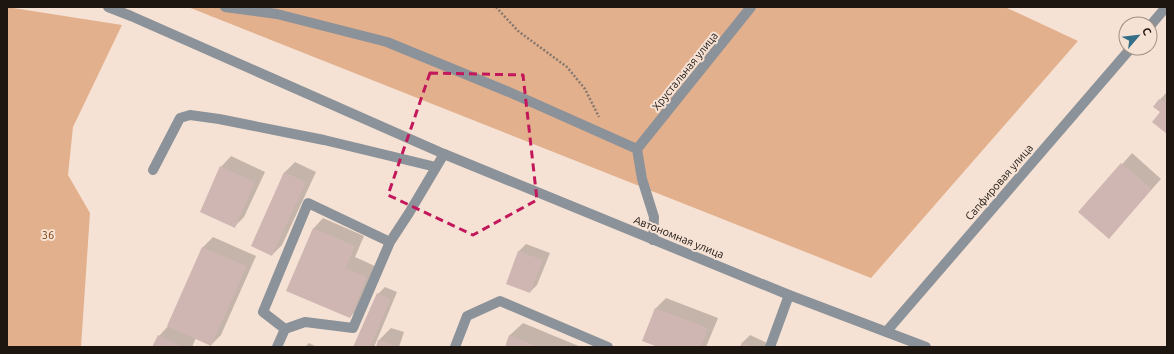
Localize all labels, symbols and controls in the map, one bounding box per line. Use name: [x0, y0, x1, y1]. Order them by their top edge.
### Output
north arrow: [1118, 16, 1158, 56]
text: С: [1140, 25, 1154, 37]
street label: Хрустальная улица: [650, 30, 720, 112]
street label: Сапфировая улица: [963, 142, 1035, 222]
street label: Автономная улица: [632, 213, 726, 261]
park label: 36: [42, 229, 54, 241]

